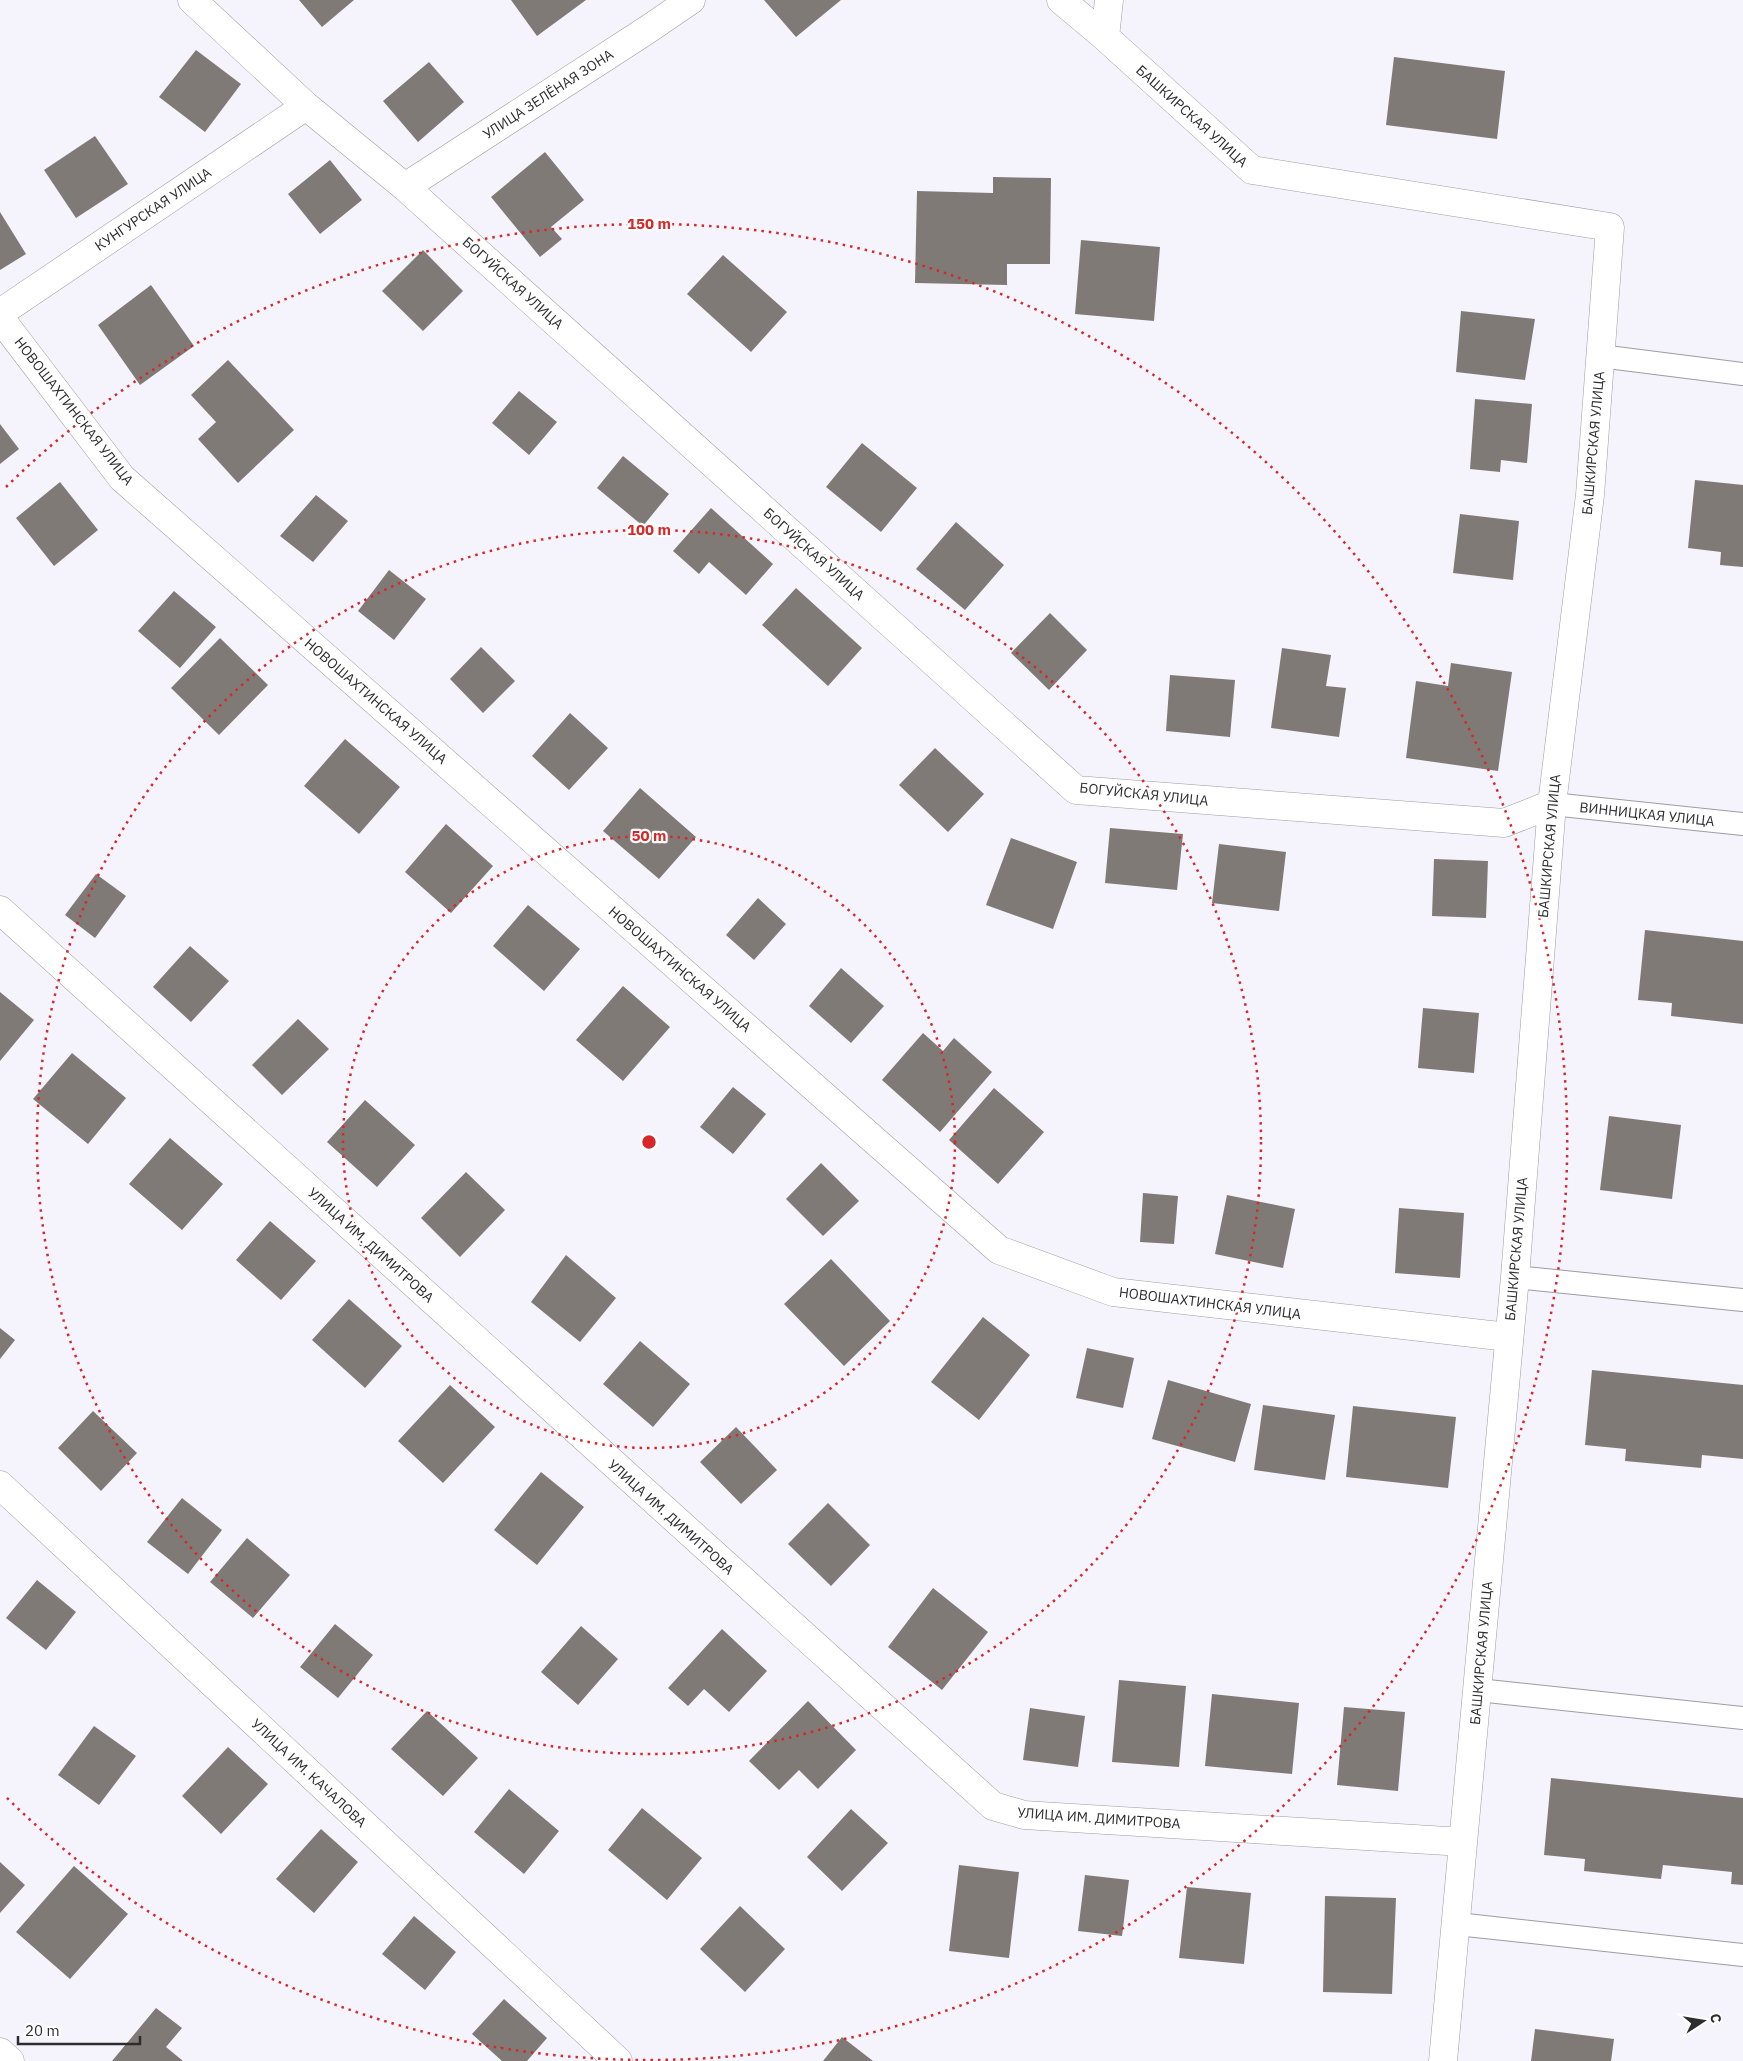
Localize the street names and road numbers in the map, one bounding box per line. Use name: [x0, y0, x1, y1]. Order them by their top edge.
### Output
street label: УЛИЦА ЗЕЛЁНАЯ ЗОНА: [479, 45, 617, 143]
street label: БАШКИРСКАЯ УЛИЦА: [1132, 61, 1252, 171]
street label: КУНГУРСКАЯ УЛИЦА: [91, 163, 215, 255]
street label: БОГУЙСКАЯ УЛИЦА: [459, 232, 568, 333]
street label: НОВОШАХТИНСКАЯ УЛИЦА: [11, 333, 137, 489]
street label: БАШКИРСКАЯ УЛИЦА: [1578, 370, 1608, 516]
street label: БОГУЙСКАЯ УЛИЦА: [760, 503, 869, 604]
street label: НОВОШАХТИНСКАЯ УЛИЦА: [301, 634, 451, 768]
street label: БАШКИРСКАЯ УЛИЦА: [1534, 773, 1564, 919]
street label: БОГУЙСКАЯ УЛИЦА: [1079, 777, 1210, 810]
street label: ВИННИЦКАЯ УЛИЦА: [1579, 798, 1715, 830]
street label: НОВОШАХТИНСКАЯ УЛИЦА: [605, 902, 755, 1036]
street label: БАШКИРСКАЯ УЛИЦА: [1501, 1176, 1531, 1322]
street label: УЛИЦА ИМ. ДИМИТРОВА: [304, 1184, 438, 1306]
street label: НОВОШАХТИНСКАЯ УЛИЦА: [1118, 1283, 1302, 1323]
street label: УЛИЦА ИМ. ДИМИТРОВА: [604, 1456, 738, 1578]
street label: БАШКИРСКАЯ УЛИЦА: [1466, 1580, 1496, 1726]
street label: УЛИЦА ИМ. КАЧАЛОВА: [248, 1715, 370, 1831]
street label: УЛИЦА ИМ. ДИМИТРОВА: [1017, 1803, 1181, 1833]

